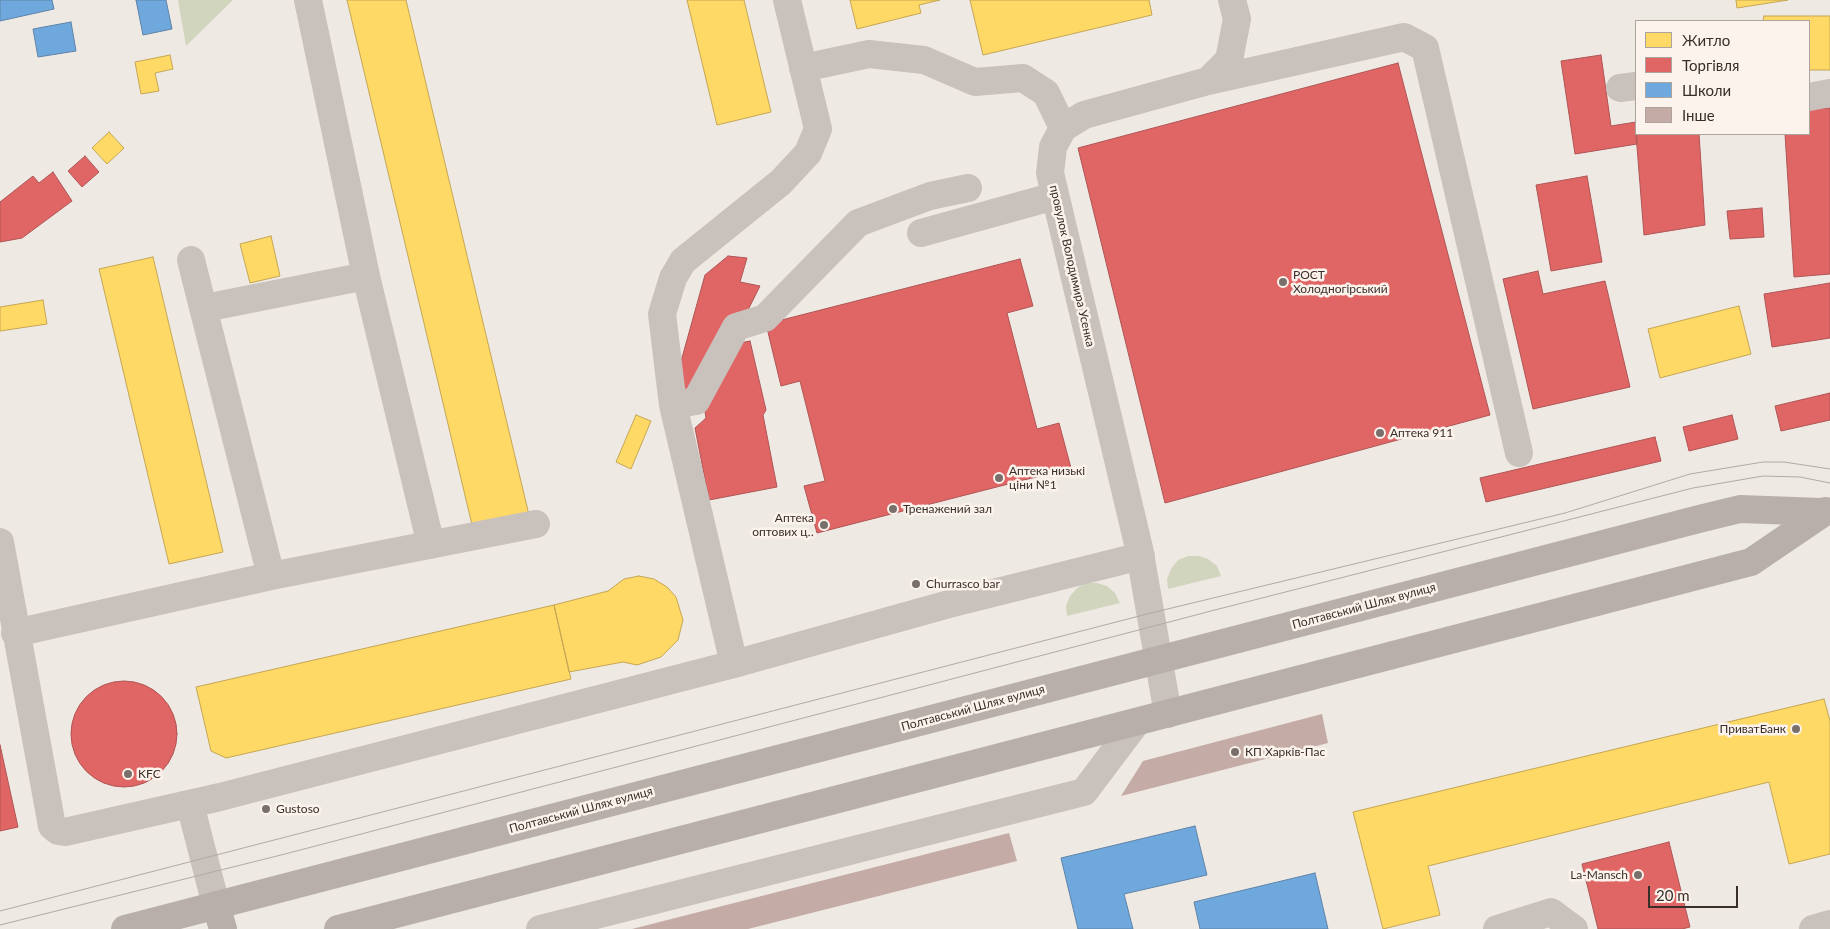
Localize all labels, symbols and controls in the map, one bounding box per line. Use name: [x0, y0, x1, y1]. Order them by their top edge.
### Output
legend: [1635, 20, 1810, 135]
text: Житло: [1682, 31, 1730, 49]
text: Торгівля: [1682, 56, 1739, 74]
text: Школи: [1682, 81, 1731, 99]
text: Інше: [1682, 106, 1715, 124]
street label: провулок Володимира Усенка: [1046, 184, 1098, 348]
place label: РОСТ Холодногірський: [1293, 268, 1388, 296]
marker: РОСТ Холодногірський: [1277, 276, 1289, 288]
place label: Аптека 911: [1390, 426, 1453, 440]
marker: Аптека 911: [1374, 427, 1386, 439]
place label: Аптека низькі ціни №1: [1009, 464, 1085, 492]
marker: Аптека низькі ціни №1: [993, 472, 1005, 484]
place label: Тренажений зал: [903, 502, 992, 516]
marker: Тренажений зал: [887, 503, 899, 515]
place label: Аптека оптових ц‥: [752, 511, 814, 539]
marker: Аптека оптових ц‥: [818, 519, 830, 531]
place label: Churrasco bar: [926, 577, 1000, 591]
marker: Churrasco bar: [910, 578, 922, 590]
street label: Полтавський Шлях вулиця: [1291, 580, 1437, 632]
street label: Полтавський Шлях вулиця: [900, 682, 1046, 734]
place label: ПриватБанк: [1719, 722, 1786, 736]
marker: ПриватБанк: [1790, 723, 1802, 735]
place label: КП Харків-Пас: [1245, 745, 1325, 759]
marker: КП Харків-Пас: [1229, 746, 1241, 758]
place label: KFC: [138, 767, 161, 781]
marker: KFC: [122, 768, 134, 780]
street label: Полтавський Шлях вулиця: [508, 784, 654, 836]
place label: Gustoso: [276, 802, 320, 816]
marker: Gustoso: [260, 803, 272, 815]
place label: La-Mansch: [1570, 868, 1628, 882]
marker: La-Mansch: [1632, 869, 1644, 881]
scale bar: [1650, 876, 1740, 908]
text: 20 m: [1656, 886, 1690, 904]

